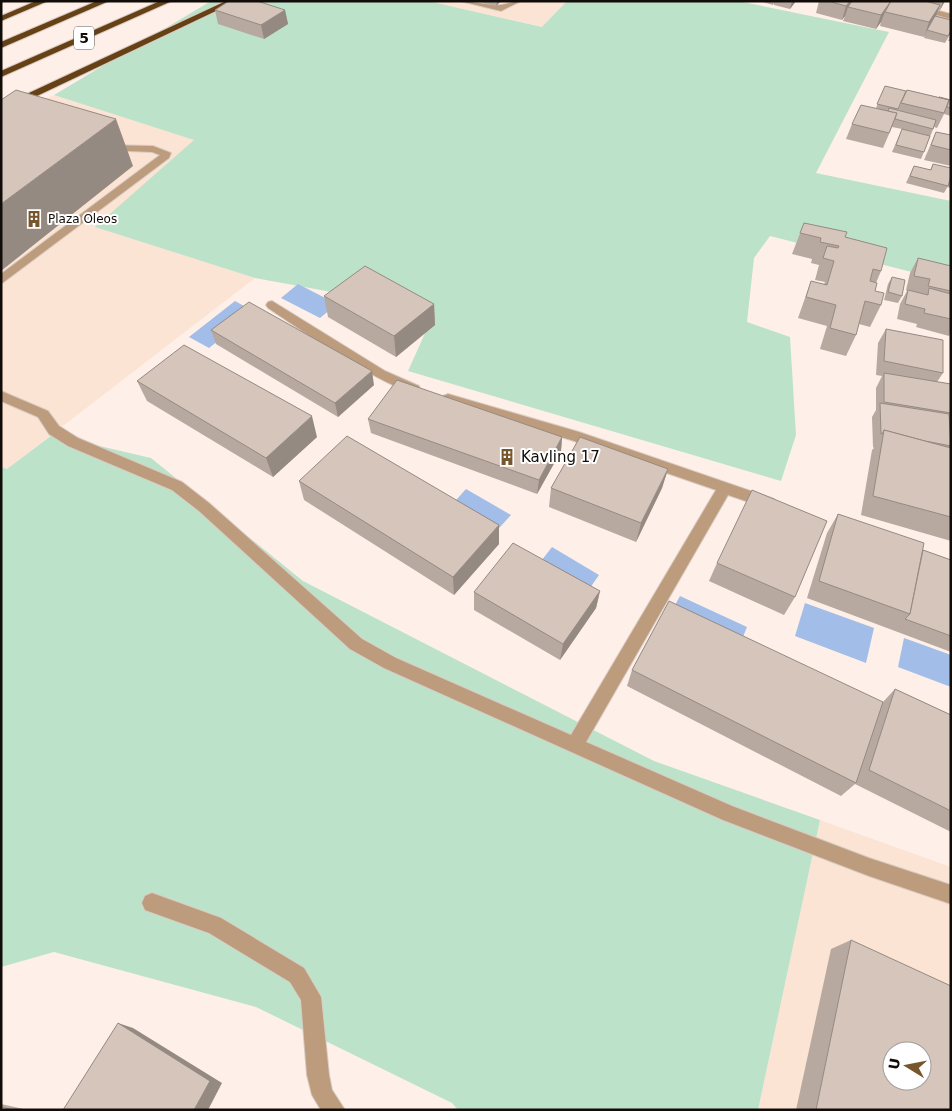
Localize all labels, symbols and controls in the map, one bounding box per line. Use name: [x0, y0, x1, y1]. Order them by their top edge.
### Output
road number: 5: [74, 26, 94, 49]
building icon: Plaza Oleos: [24, 209, 44, 229]
place label: Plaza Oleos: [48, 212, 117, 226]
building icon: Kavling 17: [497, 447, 517, 467]
place label: Kavling 17: [521, 448, 600, 466]
north arrow: [882, 1041, 932, 1091]
text: U: [885, 1057, 903, 1071]

